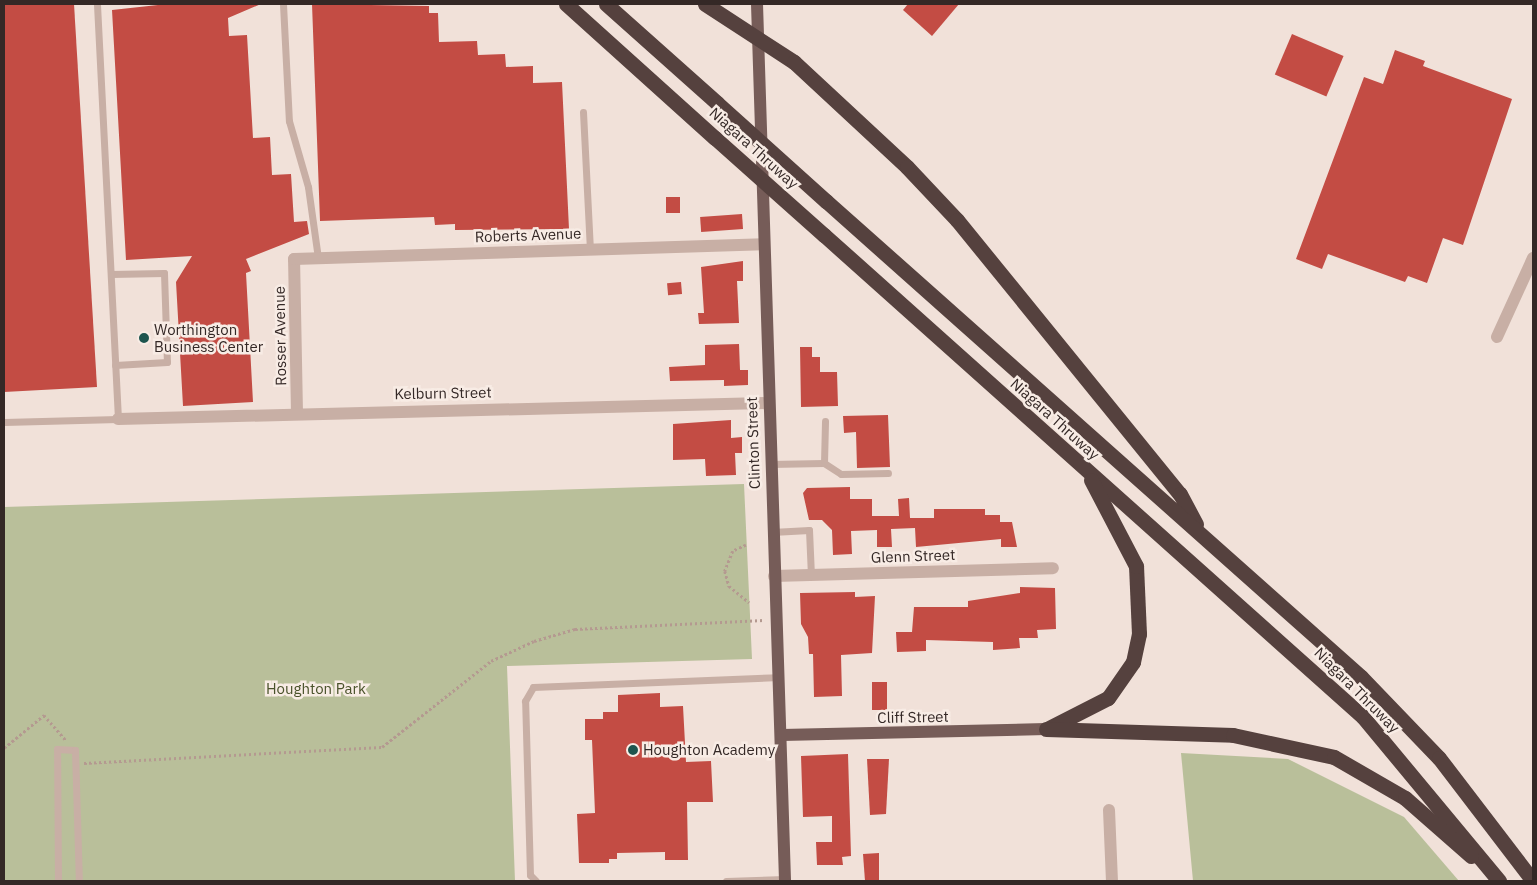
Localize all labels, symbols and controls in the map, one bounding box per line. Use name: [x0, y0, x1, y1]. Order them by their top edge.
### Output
street label: Niagara Thruway: [706, 103, 802, 193]
street label: Roberts Avenue: [474, 224, 582, 246]
street label: Rosser Avenue: [270, 286, 290, 386]
place label: Worthington Business Center: [154, 320, 263, 355]
marker: Worthington Business Center: [138, 332, 150, 344]
street label: Niagara Thruway: [1007, 374, 1103, 464]
street label: Kelburn Street: [394, 383, 492, 403]
street label: Clinton Street: [742, 396, 764, 490]
street label: Glenn Street: [870, 546, 956, 566]
street label: Niagara Thruway: [1311, 644, 1403, 736]
park label: Houghton Park: [266, 680, 366, 698]
street label: Cliff Street: [877, 707, 949, 727]
place label: Houghton Academy: [643, 741, 775, 759]
marker: Houghton Academy: [627, 744, 639, 756]

